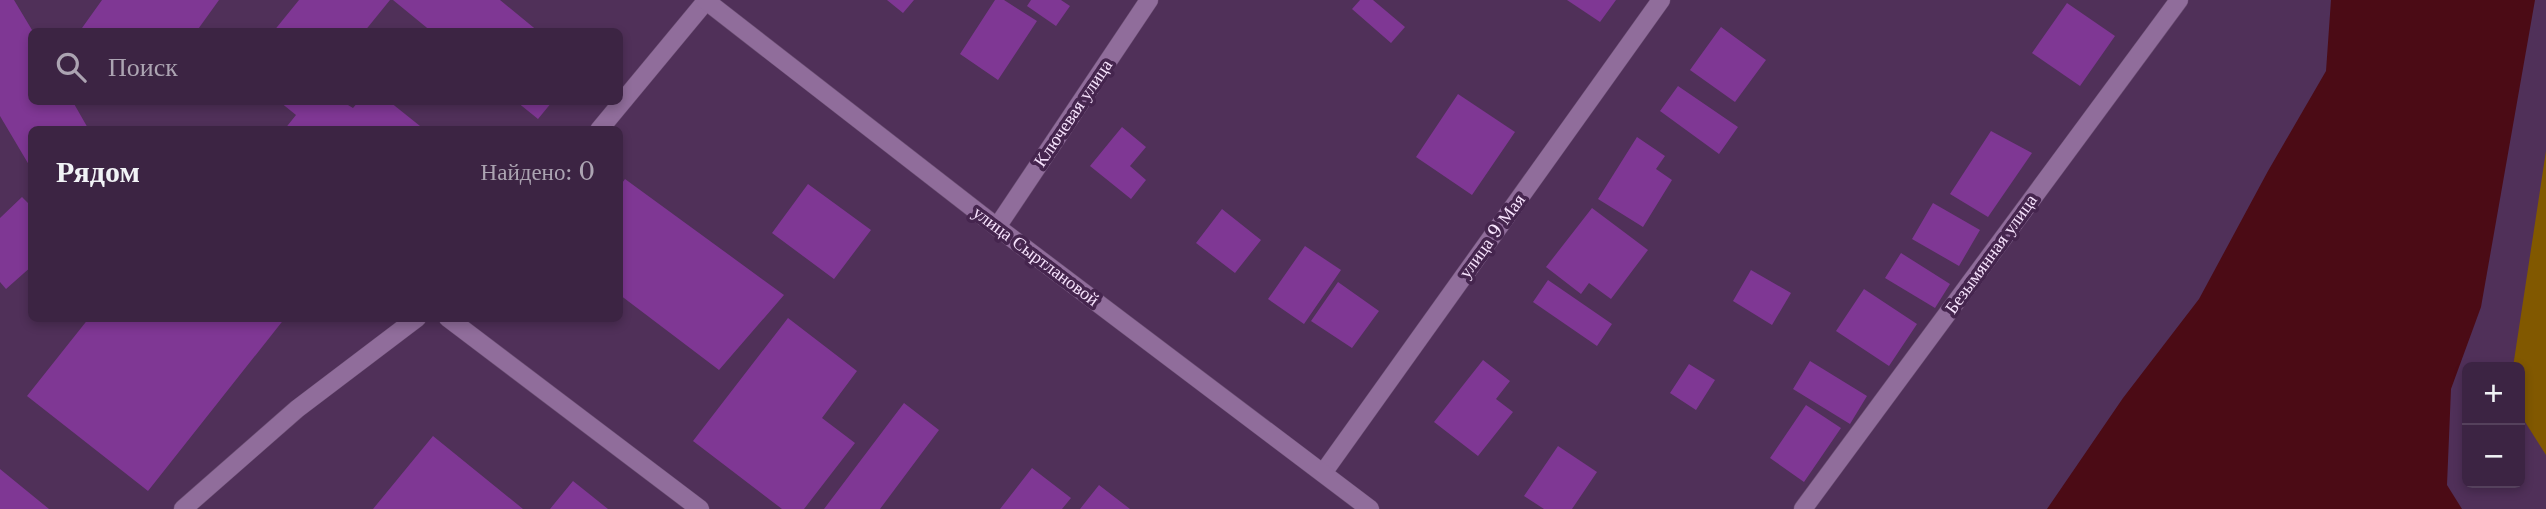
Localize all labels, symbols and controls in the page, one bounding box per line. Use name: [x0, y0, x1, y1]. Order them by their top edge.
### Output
search box: [28, 28, 623, 105]
icon: search: [52, 48, 90, 86]
text: Поиск: [108, 51, 178, 83]
street label: Ключевая улица: [1029, 55, 1117, 171]
text: Рядом: [56, 153, 140, 190]
text: Найдено: 0: [481, 158, 595, 186]
street label: улица 9 Мая: [1454, 190, 1530, 282]
street label: Безымянная улица: [1940, 190, 2042, 318]
street label: улица Сыртлановой: [968, 201, 1104, 311]
map controls: [2462, 362, 2525, 488]
button: +: [2462, 362, 2525, 425]
button: −: [2462, 425, 2525, 488]

